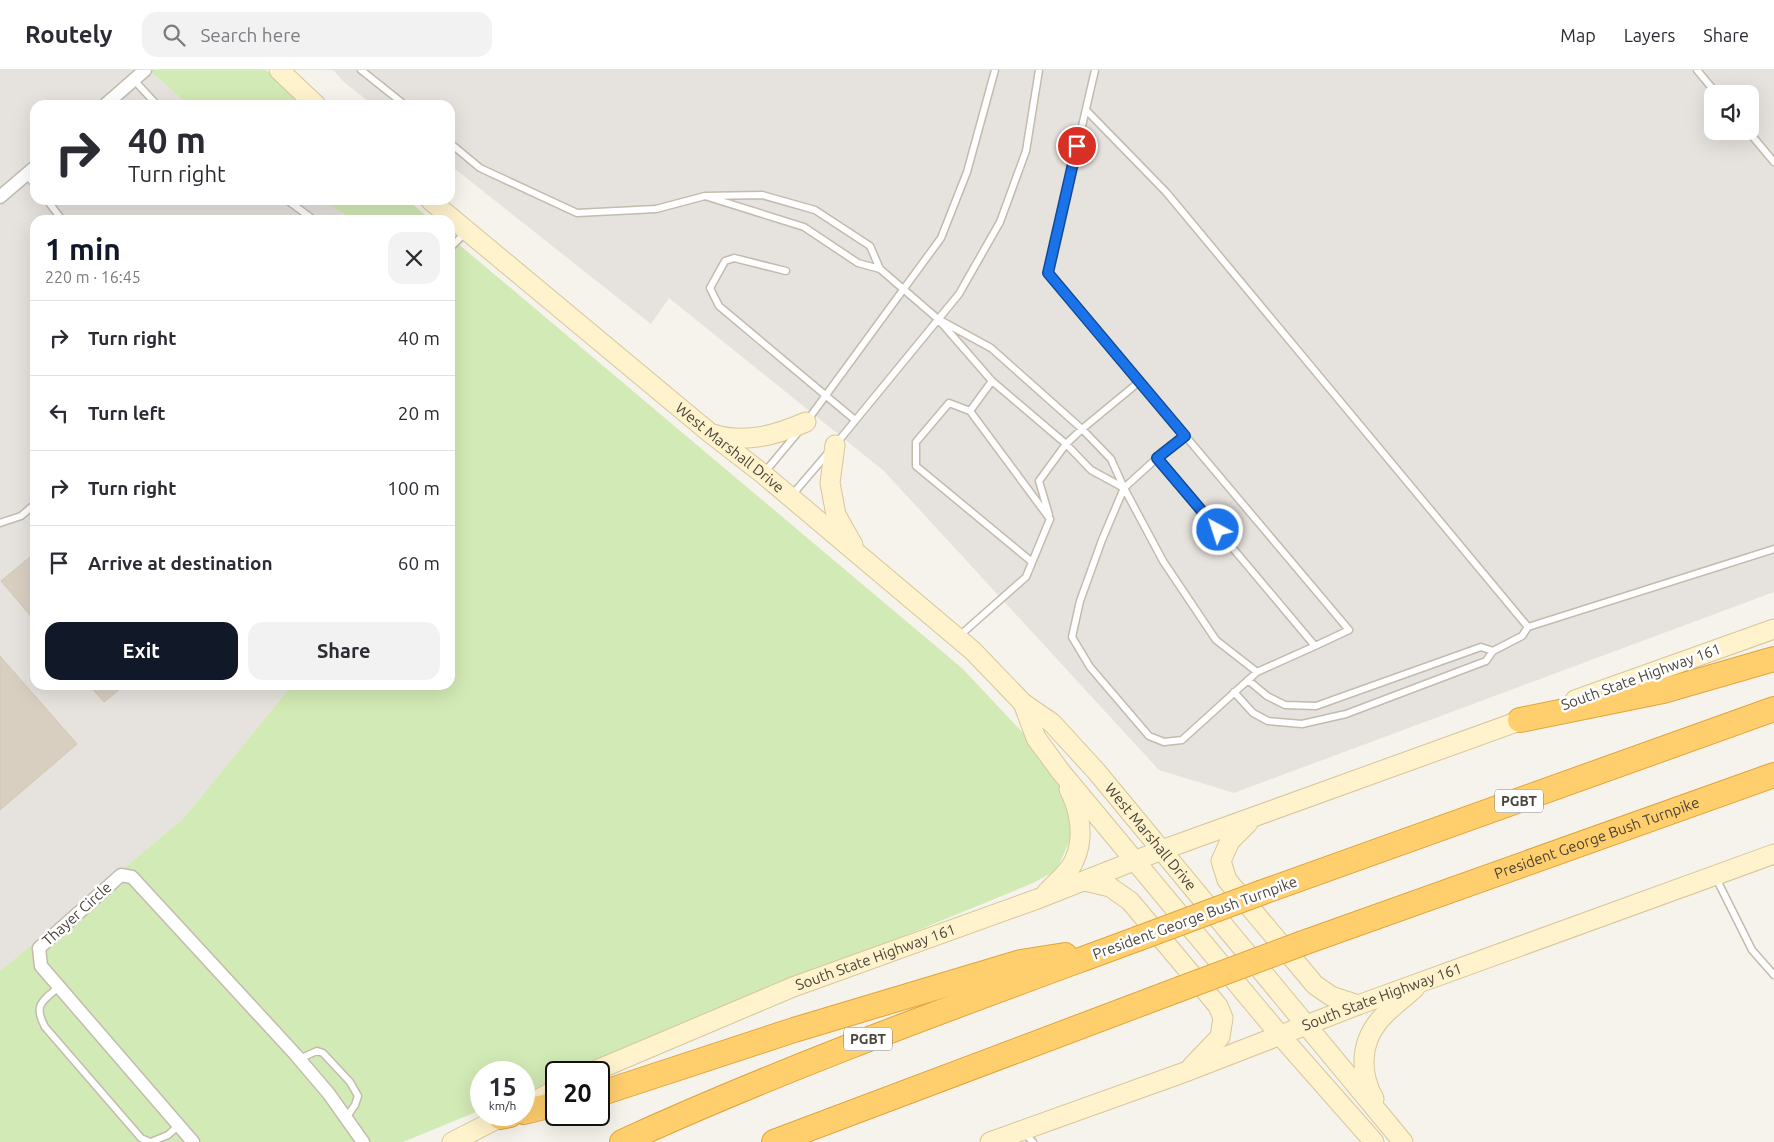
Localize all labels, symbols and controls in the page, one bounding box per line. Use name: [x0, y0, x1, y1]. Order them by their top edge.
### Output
search box: [142, 12, 492, 57]
text: Routely: [25, 21, 112, 48]
icon: search: [160, 21, 188, 49]
text: Search here: [200, 24, 301, 46]
text: Map: [1560, 25, 1596, 45]
text: Layers: [1624, 25, 1675, 45]
text: Share: [1703, 25, 1749, 45]
map controls: [1704, 85, 1759, 140]
button: sound: [1704, 85, 1759, 140]
icon: right: [45, 120, 110, 185]
text: 40 m: [128, 120, 206, 160]
pin: [1056, 125, 1098, 167]
icon: arrive: [1063, 132, 1091, 160]
text: Turn right: [128, 161, 226, 186]
text: 1 min: [45, 232, 121, 266]
button: close: [388, 232, 440, 284]
text: 220 m · 16:45: [45, 268, 141, 286]
icon: right: [45, 324, 73, 352]
text: Turn right: [88, 327, 176, 349]
text: 40 m: [398, 327, 440, 349]
icon: left: [45, 399, 73, 427]
street label: West Marshall Drive: [672, 399, 788, 496]
text: Turn left: [88, 402, 166, 424]
text: 20 m: [398, 402, 440, 424]
icon: right: [45, 474, 73, 502]
text: Turn right: [88, 477, 176, 499]
text: 100 m: [387, 477, 440, 499]
position arrow: [1191, 503, 1243, 555]
icon: arrive: [45, 549, 73, 577]
text: Arrive at destination: [88, 552, 273, 574]
text: 60 m: [398, 552, 440, 574]
button: Exit: [45, 622, 238, 680]
button: Share: [248, 622, 440, 680]
street label: South State Highway 161: [1559, 640, 1723, 713]
street label: West Marshall Drive: [1102, 780, 1200, 894]
road number: PGBT: [1495, 789, 1543, 812]
street label: President George Bush Turnpike: [1492, 793, 1702, 882]
street label: President George Bush Turnpike: [1090, 873, 1299, 963]
street label: Thayer Circle: [39, 878, 115, 949]
street label: South State Highway 161: [793, 920, 958, 993]
street label: South State Highway 161: [1300, 959, 1464, 1034]
road number: PGBT: [844, 1028, 892, 1051]
speed limit sign: 20: [545, 1061, 610, 1126]
text: 15: [488, 1073, 517, 1101]
text: km/h: [489, 1099, 516, 1112]

